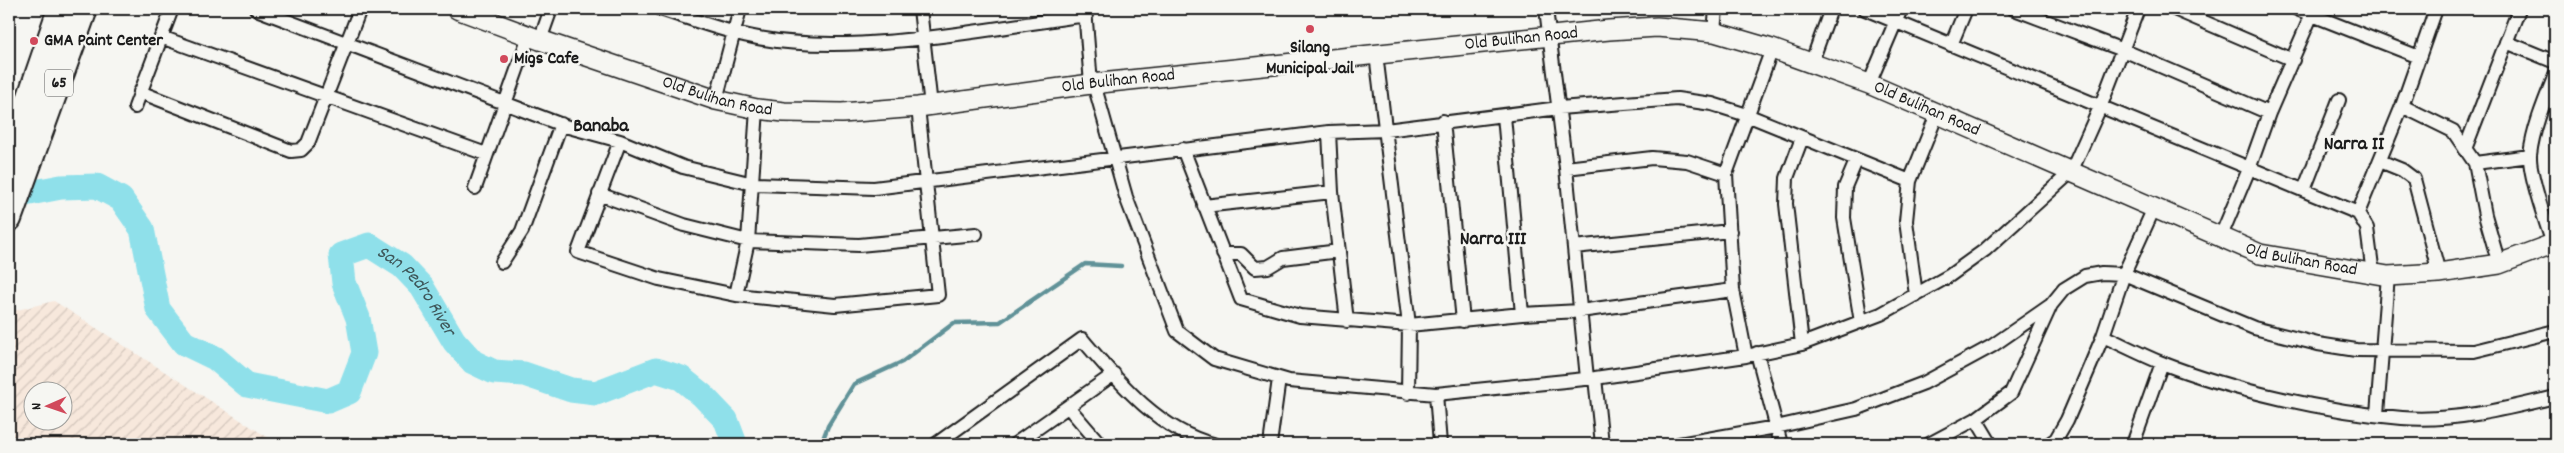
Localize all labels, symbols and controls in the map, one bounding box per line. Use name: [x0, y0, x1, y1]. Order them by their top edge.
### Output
street label: Old Bulihan Road: [1463, 21, 1579, 57]
marker: Silang Municipal Jail: [1304, 23, 1316, 35]
place label: GMA Paint Center: [44, 29, 163, 54]
marker: GMA Paint Center: [28, 35, 40, 47]
place label: Silang Municipal Jail: [1266, 36, 1355, 82]
place label: Migs Cafe: [514, 47, 579, 72]
marker: Migs Cafe: [498, 53, 510, 65]
street label: Old Bulihan Road: [1060, 63, 1176, 100]
road number: 65: [45, 70, 73, 96]
street label: Old Bulihan Road: [658, 70, 774, 123]
street label: Old Bulihan Road: [1869, 75, 1984, 143]
district label: Banaba: [573, 113, 629, 141]
district label: Narra II: [2324, 131, 2385, 159]
district label: Narra III: [1460, 226, 1527, 254]
street label: Old Bulihan Road: [2241, 236, 2359, 283]
water label: San Pedro River: [371, 239, 463, 343]
north arrow: [22, 380, 72, 430]
text: N: [27, 402, 47, 410]

